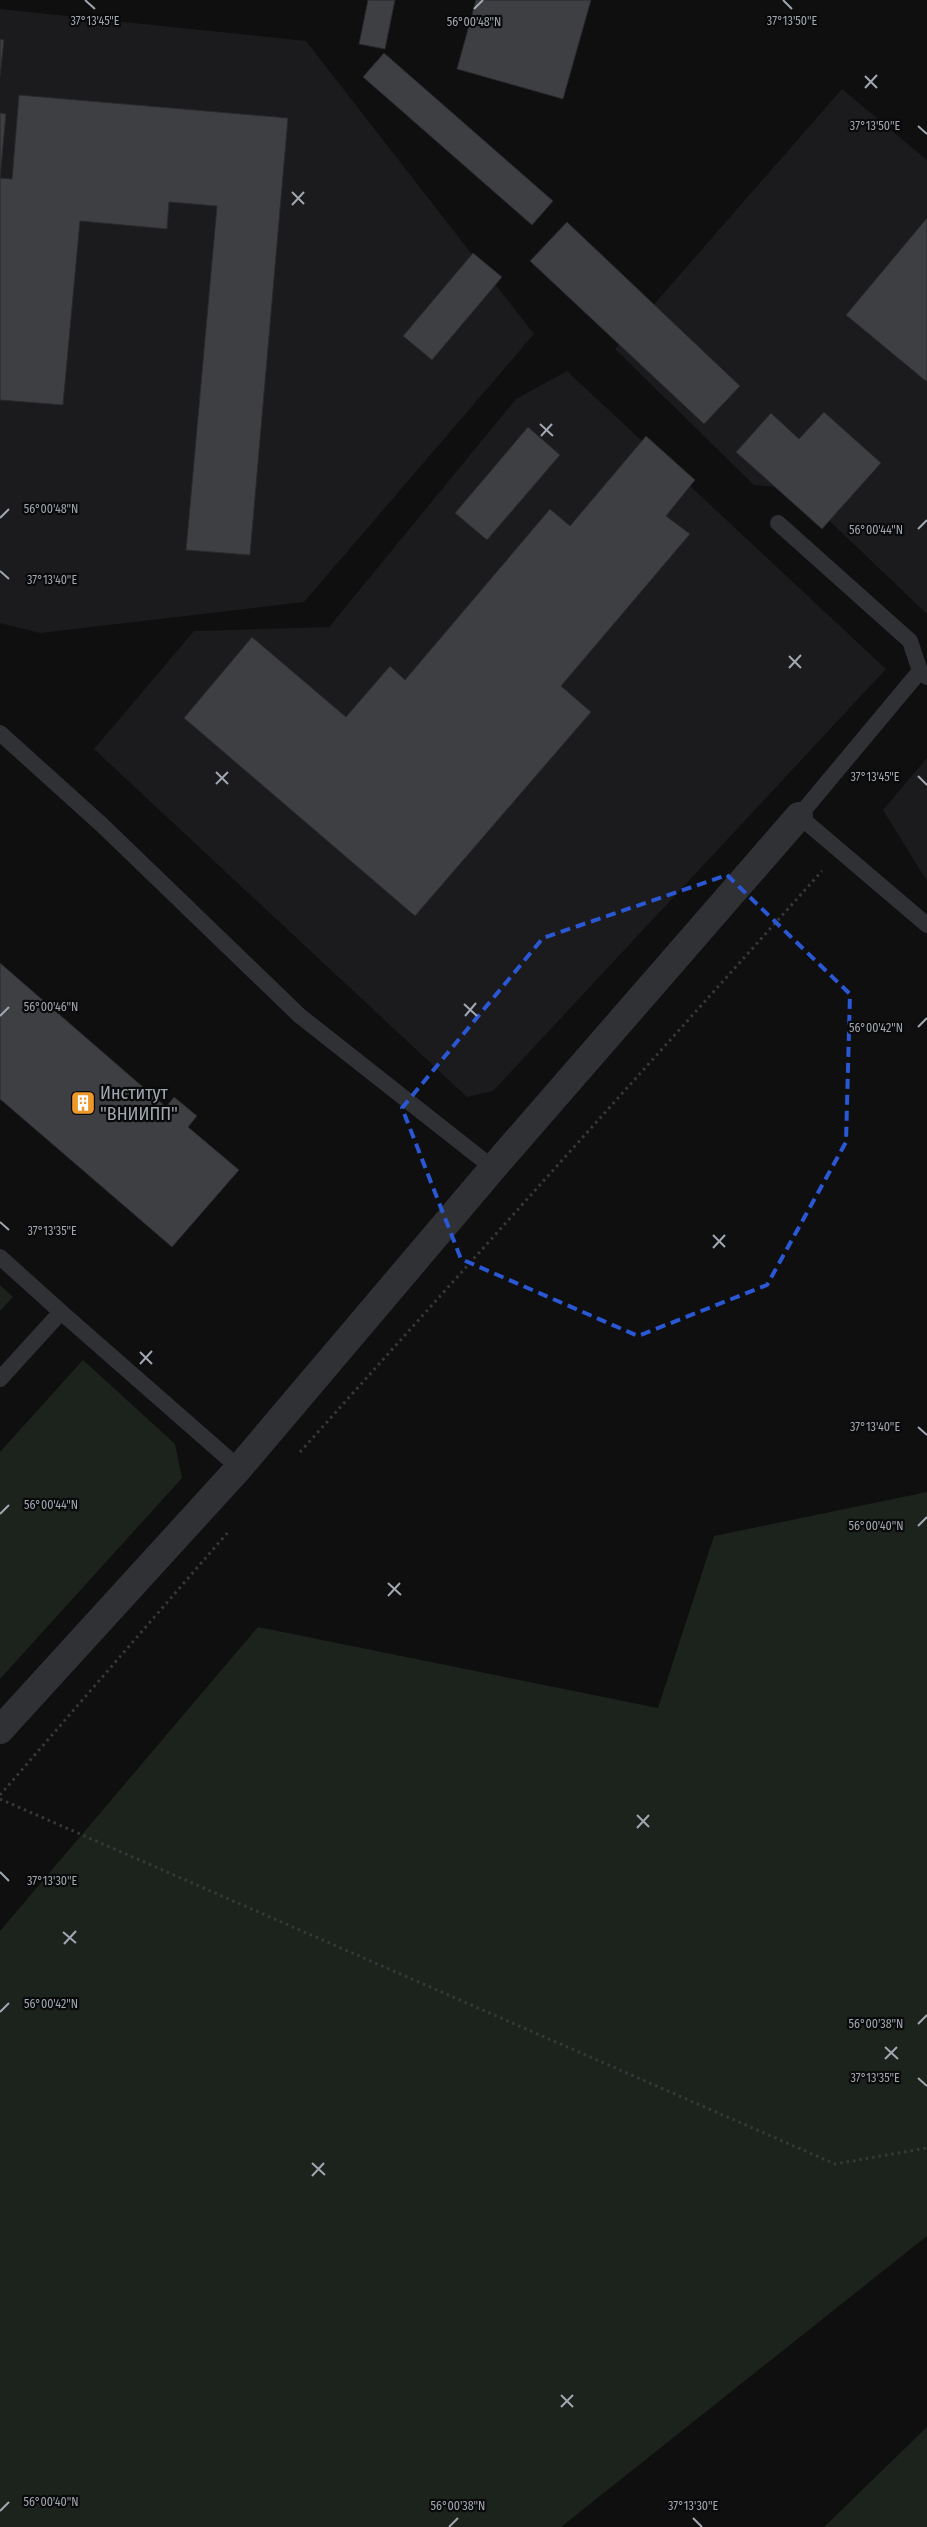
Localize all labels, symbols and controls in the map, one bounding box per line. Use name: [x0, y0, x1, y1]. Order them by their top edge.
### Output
text: 37°13'45"E: [71, 14, 120, 28]
text: 37°13'50"E: [767, 14, 818, 28]
text: 56°00'48"N: [447, 15, 501, 29]
text: 37°13'50"E: [850, 119, 901, 133]
text: 56°00'48"N: [24, 502, 78, 516]
text: 56°00'44"N: [849, 523, 903, 537]
text: 37°13'40"E: [27, 573, 77, 587]
text: 37°13'45"E: [851, 770, 900, 784]
text: 56°00'46"N: [24, 1000, 78, 1014]
text: 56°00'42"N: [849, 1021, 903, 1035]
place label: Институт "ВНИИПП": [100, 1082, 178, 1125]
building icon: Институт "ВНИИПП": [70, 1090, 96, 1116]
text: 37°13'35"E: [27, 1224, 77, 1238]
text: 37°13'40"E: [850, 1420, 900, 1434]
text: 56°00'44"N: [24, 1498, 78, 1512]
text: 56°00'40"N: [848, 1519, 904, 1533]
text: 37°13'30"E: [27, 1874, 77, 1888]
text: 56°00'42"N: [24, 1997, 78, 2011]
text: 56°00'38"N: [849, 2017, 903, 2031]
text: 37°13'35"E: [850, 2071, 900, 2085]
text: 56°00'40"N: [23, 2495, 79, 2509]
text: 56°00'38"N: [431, 2499, 485, 2513]
text: 37°13'30"E: [668, 2499, 718, 2513]

